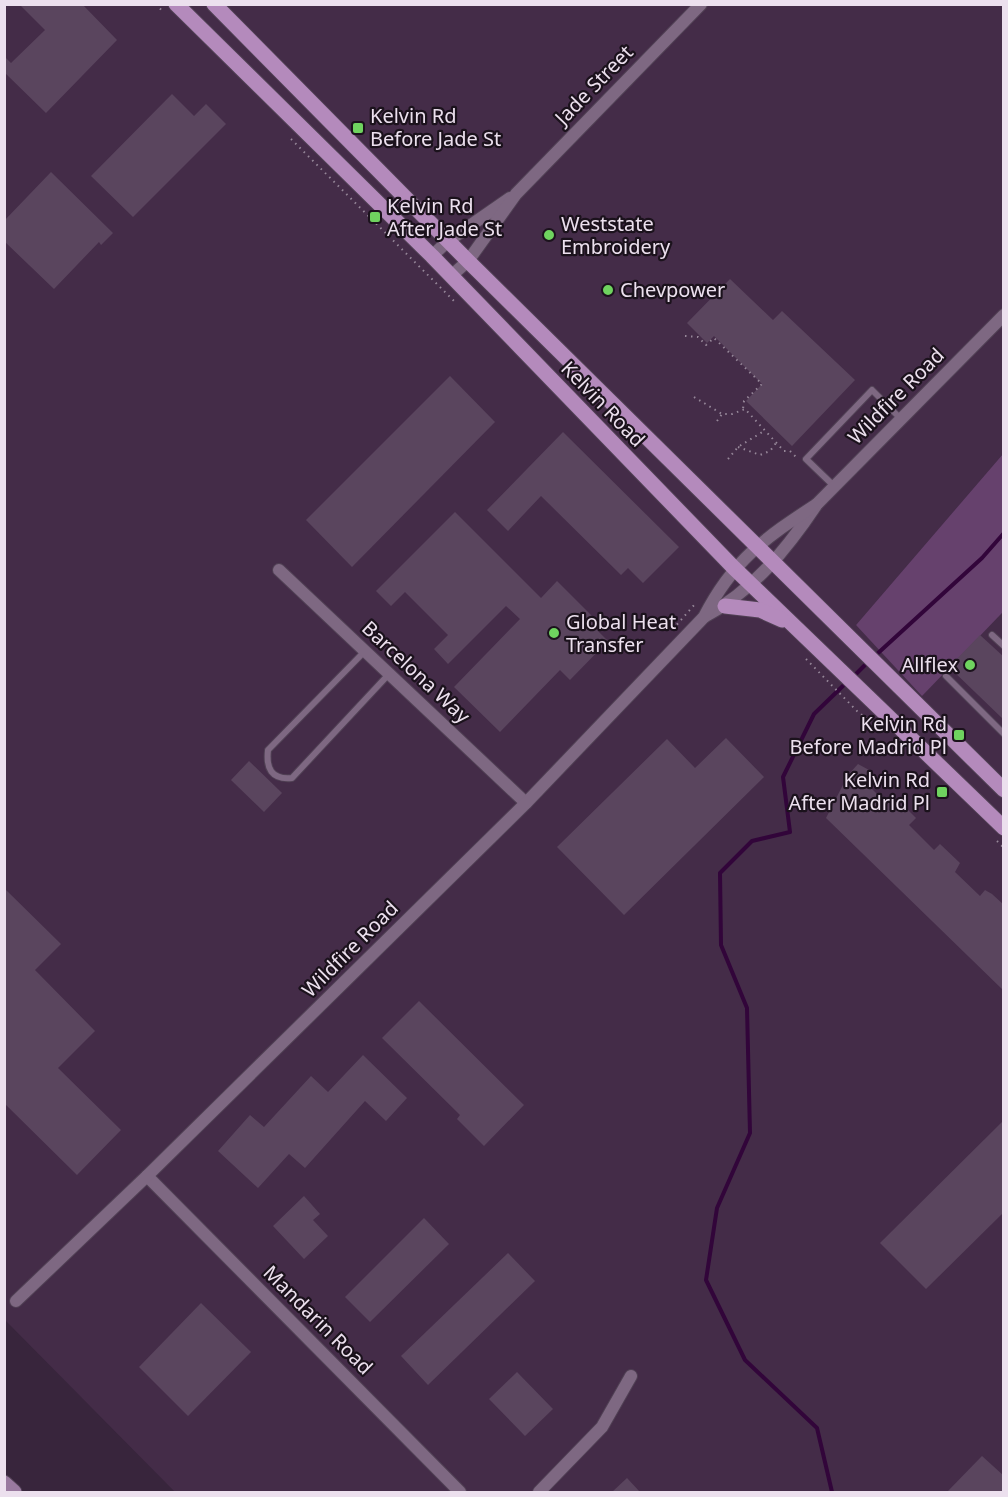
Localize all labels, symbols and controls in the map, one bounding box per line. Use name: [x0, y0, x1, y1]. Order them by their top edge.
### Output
street label: Jade Street: [547, 39, 639, 132]
place label: Kelvin Rd Before Jade St: [370, 102, 501, 152]
marker: Kelvin Rd Before Jade St: [351, 121, 365, 135]
place label: Kelvin Rd After Jade St: [387, 192, 502, 242]
marker: Kelvin Rd After Jade St: [368, 210, 382, 224]
place label: Weststate Embroidery: [561, 210, 671, 260]
marker: Weststate Embroidery: [542, 228, 556, 242]
place label: Chevpower: [620, 276, 725, 303]
marker: Chevpower: [601, 283, 615, 297]
street label: Wildfire Road: [842, 342, 950, 450]
street label: Kelvin Road: [556, 355, 651, 453]
place label: Global Heat Transfer: [566, 608, 676, 658]
street label: Barcelona Way: [356, 614, 477, 729]
marker: Global Heat Transfer: [547, 626, 561, 640]
place label: Allflex: [901, 651, 958, 678]
marker: Allflex: [963, 658, 977, 672]
place label: Kelvin Rd Before Madrid Pl: [790, 710, 947, 760]
marker: Kelvin Rd Before Madrid Pl: [952, 728, 966, 742]
place label: Kelvin Rd After Madrid Pl: [789, 766, 930, 816]
marker: Kelvin Rd After Madrid Pl: [935, 785, 949, 799]
street label: Wildfire Road: [296, 895, 404, 1003]
street label: Mandarin Road: [258, 1259, 379, 1380]

